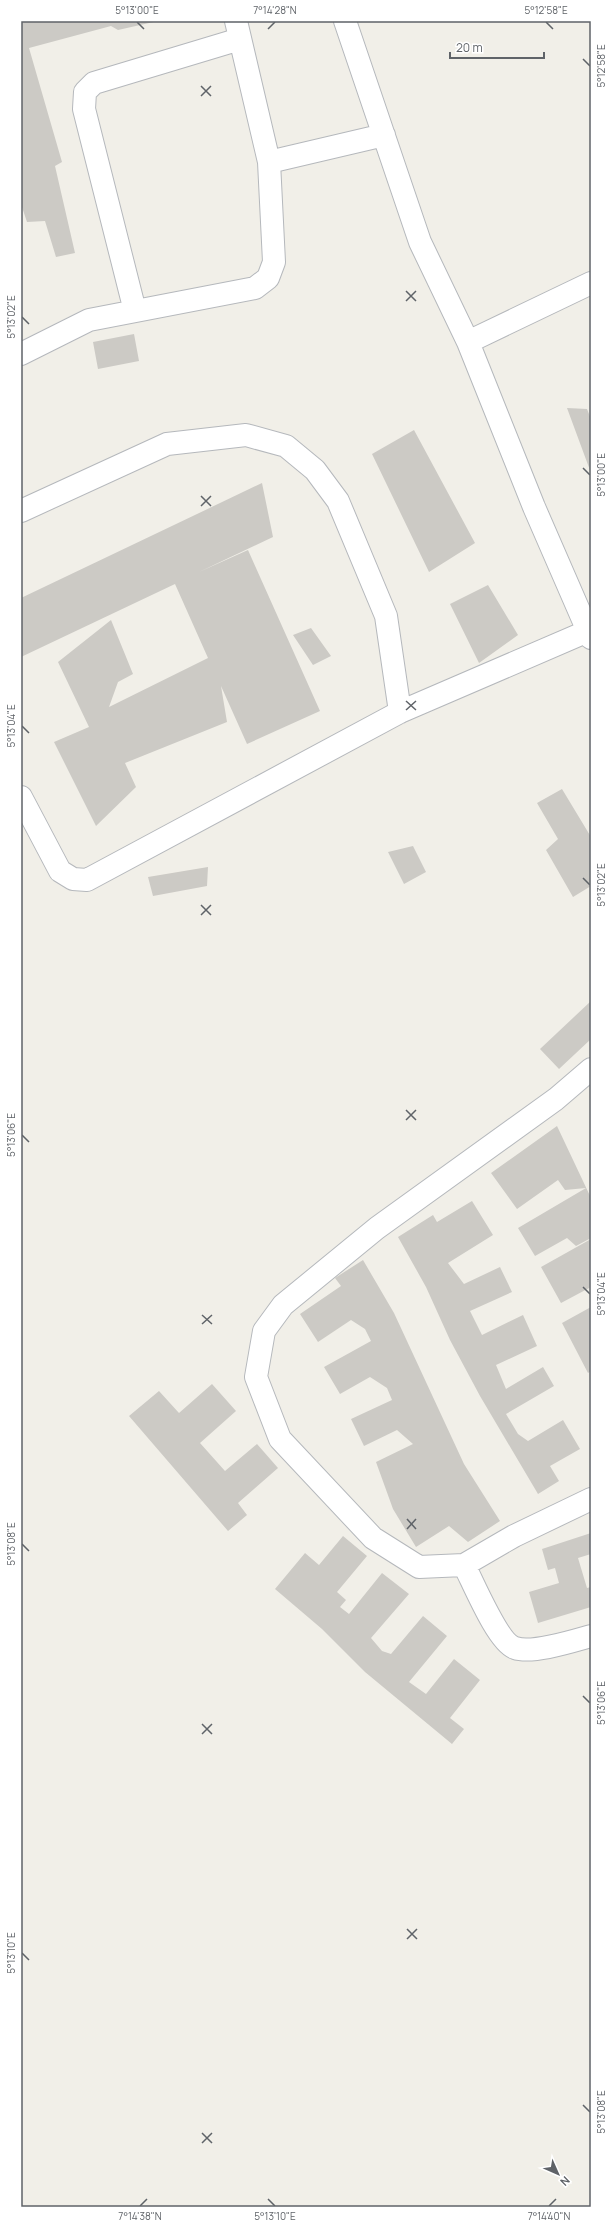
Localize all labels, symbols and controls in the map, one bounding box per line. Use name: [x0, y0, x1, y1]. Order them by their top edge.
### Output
text: 5°13'00"E: [115, 3, 159, 17]
text: 7°14'28"N: [253, 3, 297, 17]
text: 5°12'58"E: [524, 3, 568, 17]
scale bar: [450, 34, 544, 60]
text: 20 m: [456, 39, 483, 56]
text: 5°12'58"E: [594, 44, 608, 88]
text: 5°13'02"E: [4, 295, 18, 339]
text: 5°13'00"E: [594, 453, 608, 497]
text: 5°13'04"E: [4, 704, 18, 748]
text: 5°13'02"E: [594, 863, 608, 907]
text: 5°13'06"E: [4, 1113, 18, 1157]
text: 5°13'04"E: [594, 1272, 608, 1316]
text: 5°13'08"E: [4, 1522, 18, 1566]
text: 5°13'06"E: [594, 1681, 608, 1725]
text: 5°13'10"E: [4, 1932, 18, 1974]
text: 5°13'08"E: [594, 2090, 608, 2134]
north arrow: [538, 2154, 578, 2194]
text: N: [557, 2173, 574, 2190]
text: 7°14'38"N: [118, 2209, 162, 2223]
text: 5°13'10"E: [254, 2209, 296, 2223]
text: 7°14'40"N: [528, 2209, 571, 2223]

